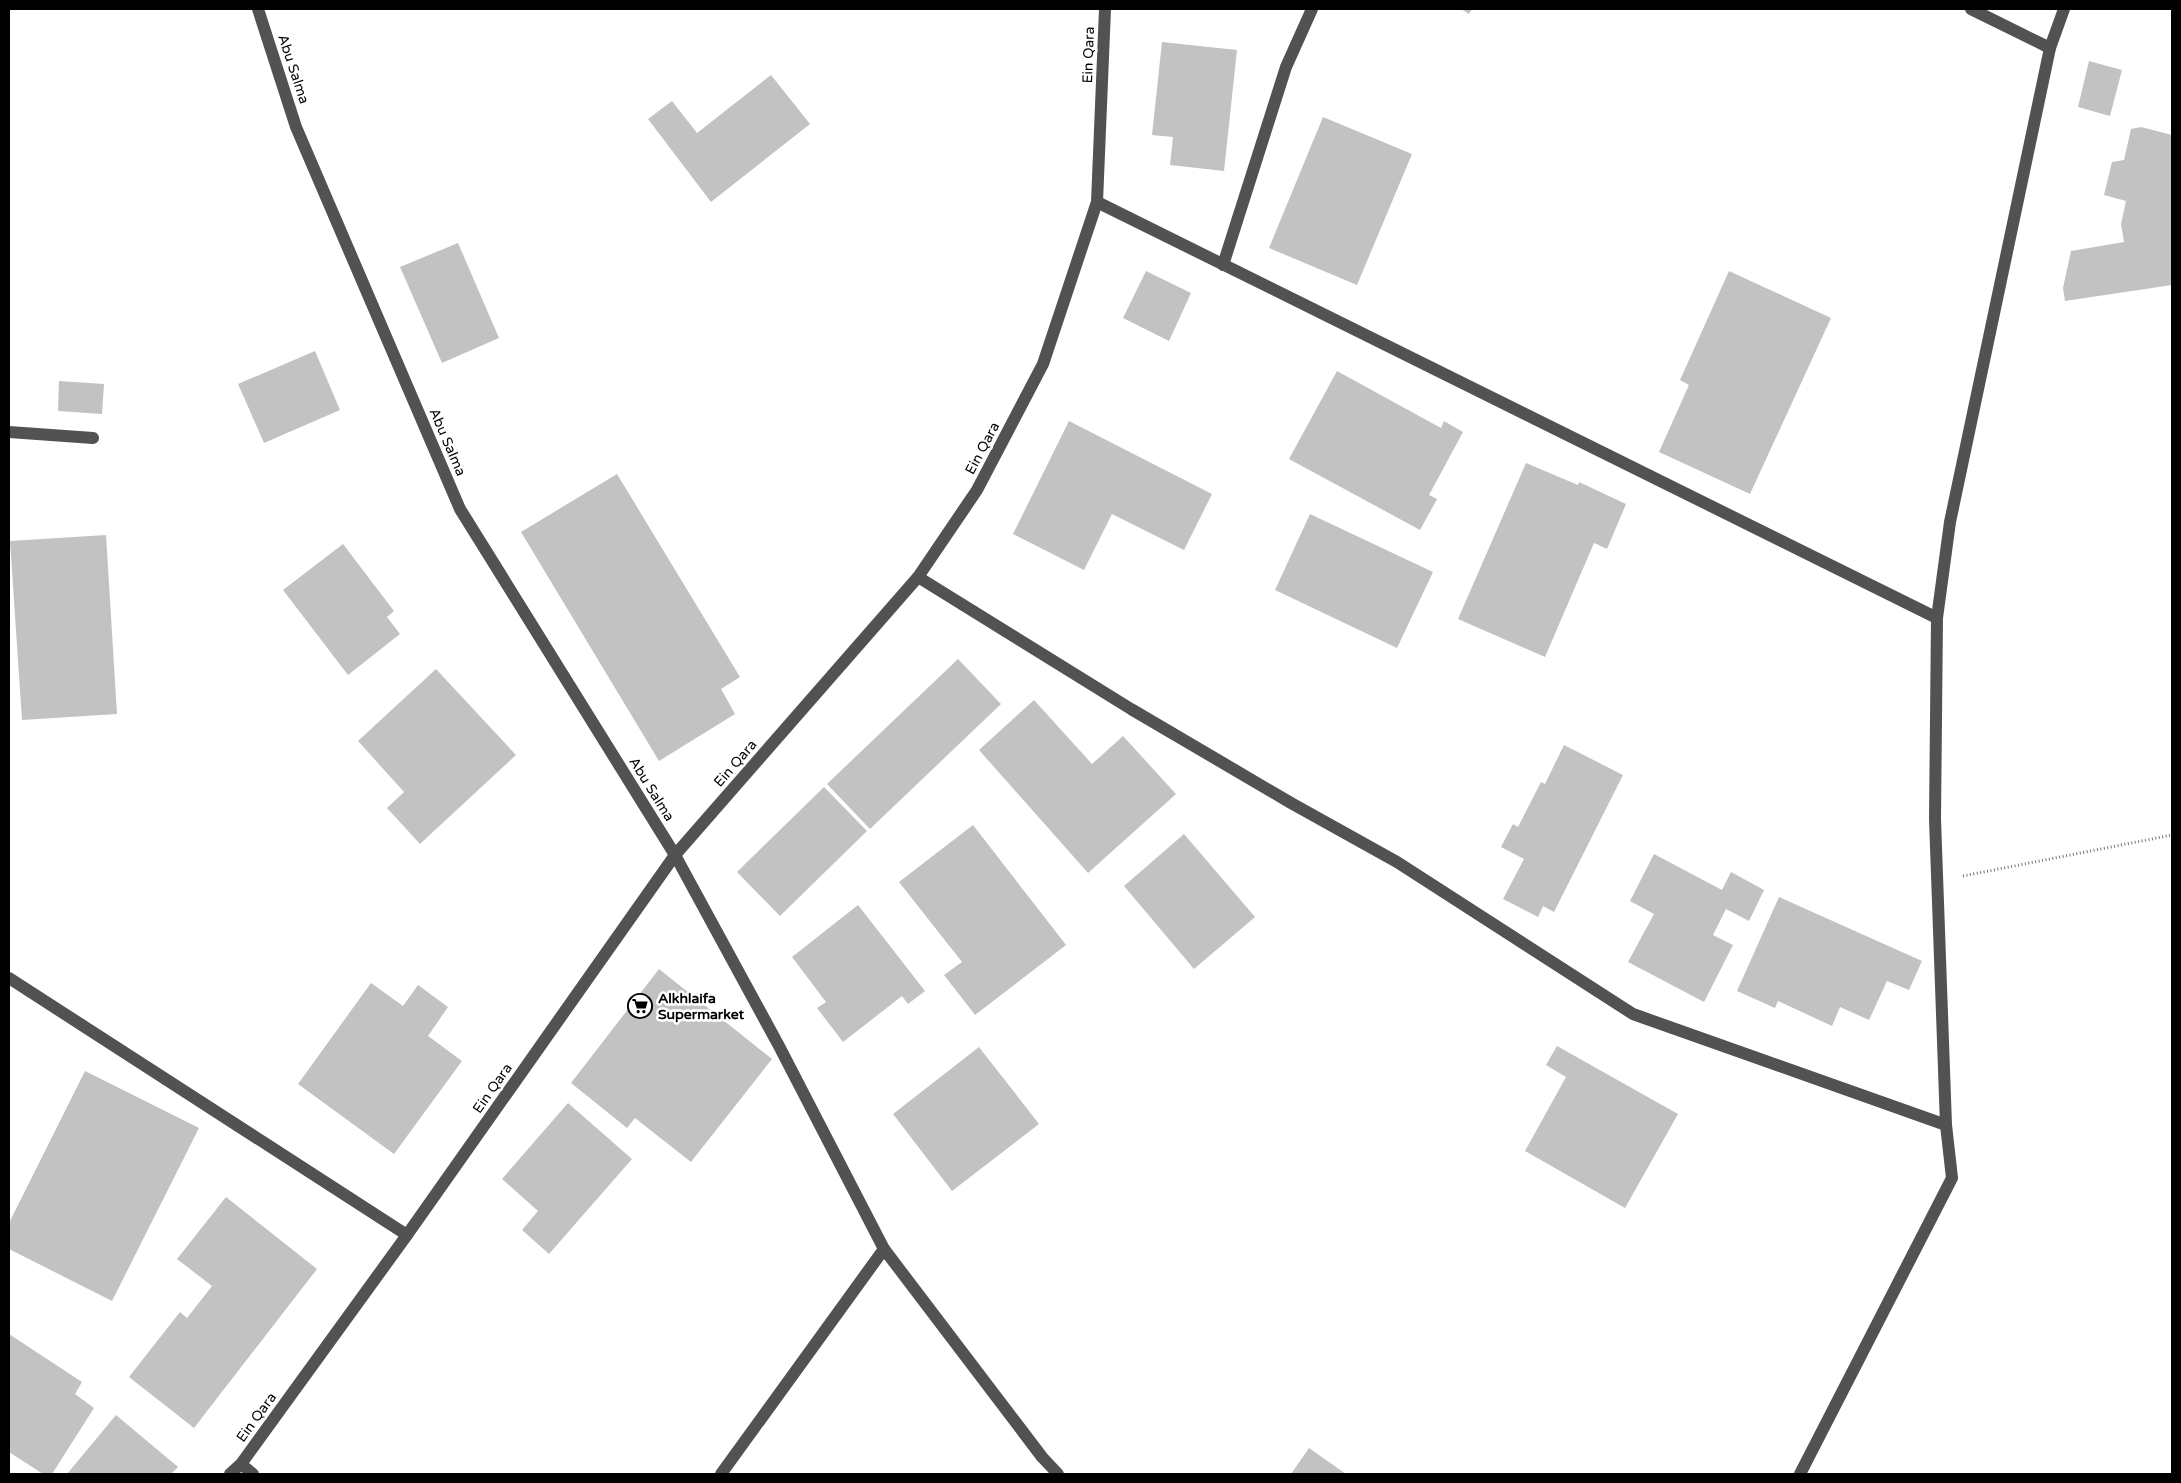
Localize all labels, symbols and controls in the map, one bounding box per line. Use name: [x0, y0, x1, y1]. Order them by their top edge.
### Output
street label: Ein Qara: [1079, 26, 1098, 84]
street label: Abu Salma: [274, 32, 313, 106]
street label: Abu Salma: [426, 406, 469, 479]
street label: Ein Qara: [962, 419, 1003, 477]
street label: Ein Qara: [710, 736, 760, 790]
street label: Abu Salma: [625, 754, 678, 824]
place label: Alkhlaifa Supermarket: [658, 990, 745, 1023]
supermarket icon: Alkhlaifa Supermarket: [627, 993, 653, 1019]
street label: Ein Qara: [469, 1060, 516, 1116]
street label: Ein Qara: [233, 1389, 280, 1445]

